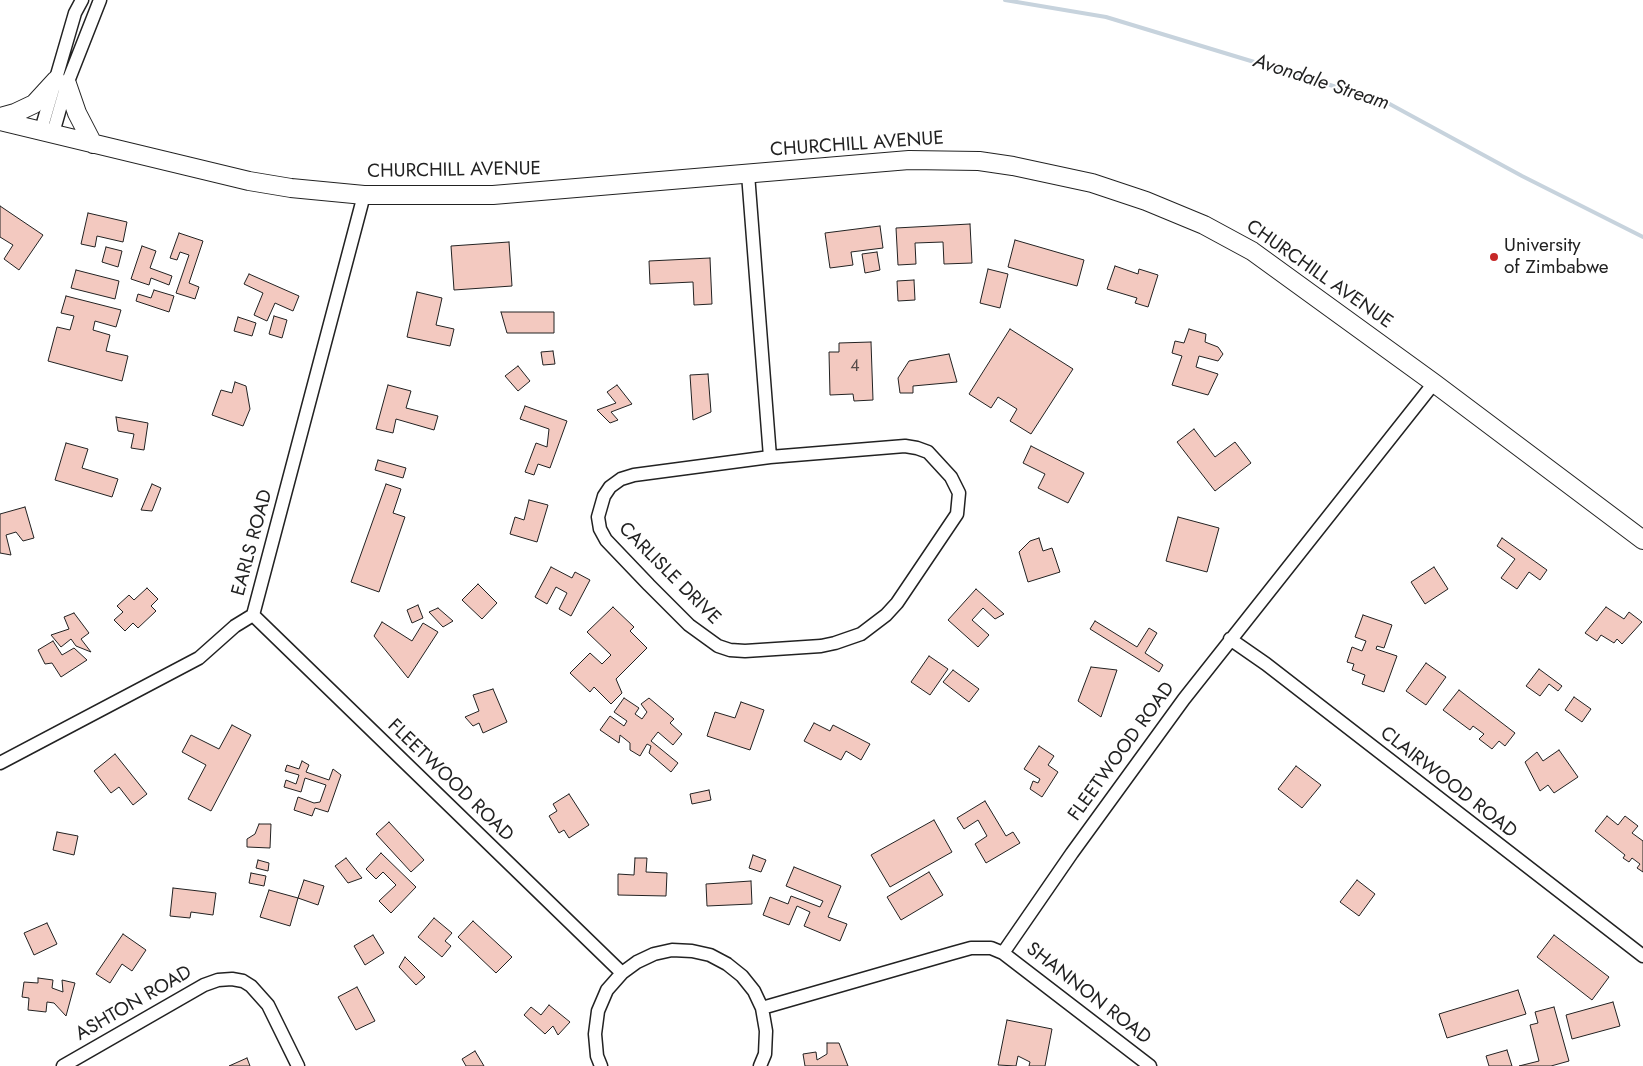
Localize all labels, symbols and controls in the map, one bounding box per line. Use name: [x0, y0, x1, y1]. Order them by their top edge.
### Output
water label: Avondale Stream: [1250, 50, 1392, 116]
street label: CHURCHILL AVENUE: [769, 128, 945, 162]
street label: CHURCHILL AVENUE: [367, 158, 541, 184]
street label: CHURCHILL AVENUE: [1241, 216, 1397, 334]
place label: University of Zimbabwe: [1504, 235, 1609, 279]
marker: University of Zimbabwe: [1488, 251, 1500, 263]
house number: 4: [850, 357, 860, 377]
street label: EARLS ROAD: [228, 487, 278, 599]
street label: CARLISLE DRIVE: [613, 518, 725, 630]
street label: FLEETWOOD ROAD: [1064, 678, 1180, 826]
street label: FLEETWOOD ROAD: [382, 715, 518, 847]
street label: CLAIRWOOD ROAD: [1375, 722, 1521, 844]
street label: SHANNON ROAD: [1021, 938, 1155, 1050]
street label: ASHTON ROAD: [72, 962, 196, 1046]

